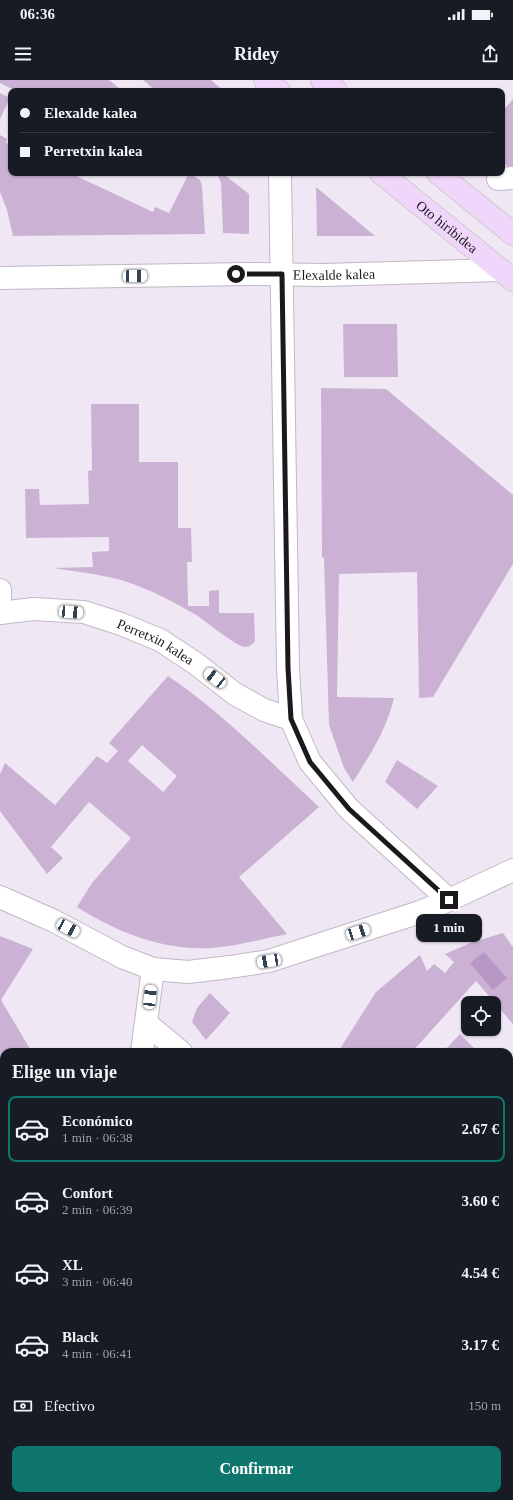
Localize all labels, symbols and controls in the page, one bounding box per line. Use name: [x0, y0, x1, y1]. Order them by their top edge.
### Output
text: 06:36: [20, 6, 55, 22]
icon: menu: [12, 43, 34, 65]
icon: share: [479, 43, 501, 65]
text: Ridey: [234, 44, 279, 64]
text: Elexalde kalea: [44, 105, 137, 121]
text: Perretxin kalea: [44, 143, 142, 159]
street label: Oto hiribidea: [413, 197, 481, 256]
route start: [227, 265, 245, 283]
street label: Elexalde kalea: [293, 266, 376, 283]
car: [123, 270, 147, 282]
car: [59, 605, 83, 619]
street label: Perretxin kalea: [115, 616, 197, 668]
car: [202, 666, 228, 690]
route end: [440, 891, 458, 909]
callout: 1 min: [416, 914, 482, 942]
car: [55, 917, 81, 939]
text: 1 min: [433, 920, 465, 935]
car: [345, 923, 371, 941]
car: [256, 953, 282, 969]
car: [143, 984, 157, 1010]
map controls: [461, 996, 501, 1036]
button: locate: [461, 996, 501, 1036]
text: Elige un viaje: [12, 1062, 117, 1082]
icon: car: [14, 1111, 50, 1147]
text: Económico: [62, 1113, 133, 1129]
text: 2.67 €: [462, 1121, 499, 1137]
text: 1 min · 06:38: [62, 1130, 132, 1145]
icon: car: [14, 1183, 50, 1219]
text: Confort: [62, 1185, 113, 1201]
text: 3.60 €: [462, 1193, 499, 1209]
text: 2 min · 06:39: [62, 1202, 132, 1217]
icon: car: [14, 1255, 50, 1291]
text: XL: [62, 1257, 83, 1273]
text: 4.54 €: [462, 1265, 499, 1281]
text: 3 min · 06:40: [62, 1274, 132, 1289]
icon: car: [14, 1327, 50, 1363]
text: Black: [62, 1329, 99, 1345]
text: 3.17 €: [462, 1337, 499, 1353]
text: 4 min · 06:41: [62, 1346, 132, 1361]
icon: cash: [12, 1395, 34, 1417]
text: Efectivo: [44, 1398, 95, 1414]
text: 150 m: [468, 1398, 501, 1413]
button: Confirmar: [12, 1446, 501, 1492]

